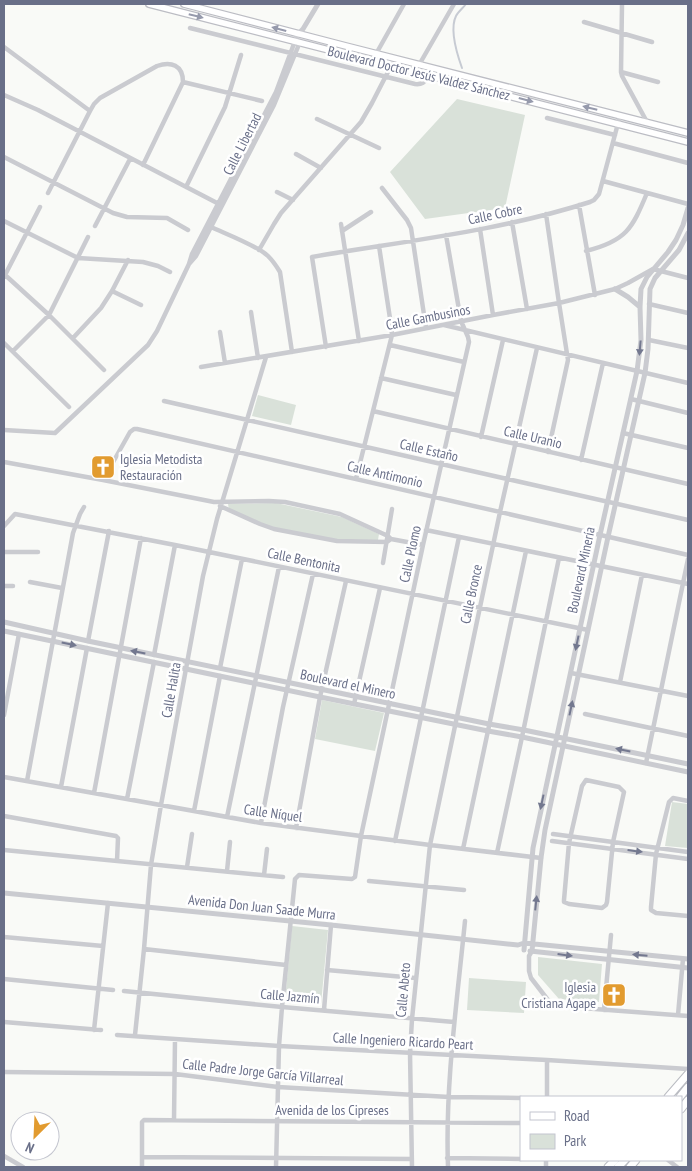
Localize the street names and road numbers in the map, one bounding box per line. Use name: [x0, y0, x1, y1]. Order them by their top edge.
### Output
street label: Boulevard Doctor Jesús Valdez Sánchez: [326, 42, 512, 104]
street label: Calle Libertad: [219, 110, 265, 178]
street label: Calle Cobre: [466, 199, 524, 229]
street label: Calle Gambusinos: [384, 300, 472, 334]
street label: Calle Uranio: [502, 422, 564, 452]
street label: Calle Estaño: [398, 435, 460, 465]
street label: Calle Antimonio: [346, 457, 424, 491]
street label: Calle Plomo: [395, 524, 425, 584]
street label: Boulevard Minería: [563, 525, 599, 615]
street label: Calle Bentonita: [266, 543, 342, 577]
street label: Calle Bronce: [456, 562, 486, 625]
street label: Calle Halita: [157, 661, 185, 719]
street label: Boulevard el Minero: [299, 665, 397, 703]
street label: Calle Níquel: [243, 800, 304, 826]
street label: Avenida Don Juan Saade Murra: [187, 890, 337, 924]
street label: Calle Abeto: [392, 962, 414, 1018]
street label: Calle Jazmín: [260, 984, 320, 1008]
street label: Calle Ingeniero Ricardo Peart: [332, 1028, 474, 1054]
street label: Calle Padre Jorge García Villarreal: [182, 1055, 345, 1089]
street label: Avenida de los Cipreses: [275, 1101, 389, 1119]

